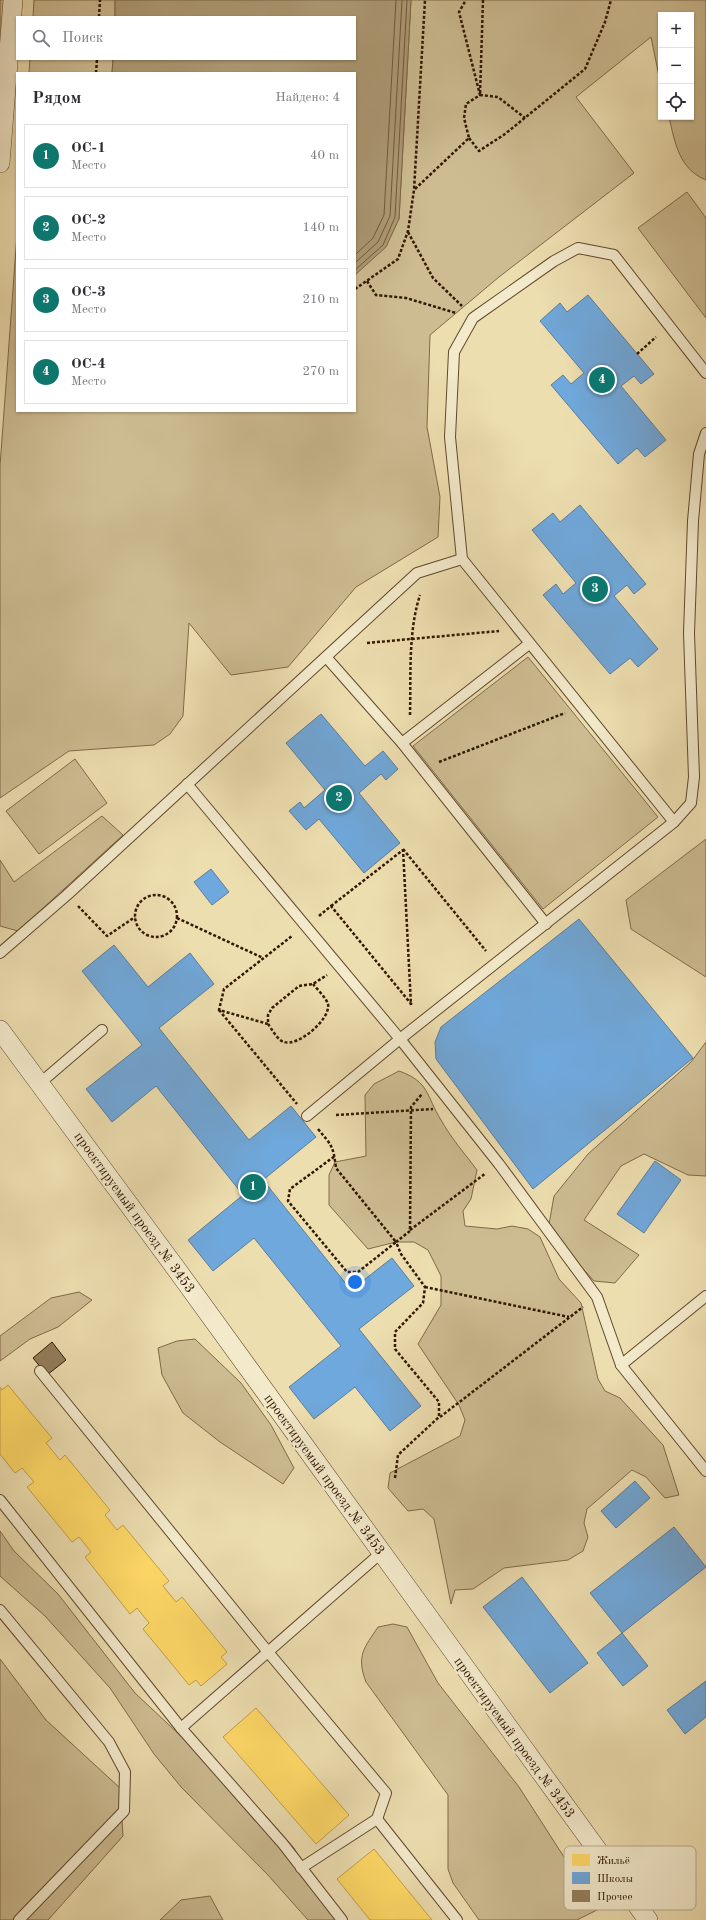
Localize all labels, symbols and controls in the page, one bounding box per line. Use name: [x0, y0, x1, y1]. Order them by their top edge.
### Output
map controls: [658, 12, 694, 120]
button: +: [658, 12, 694, 48]
search box: [16, 16, 356, 60]
icon: search: [30, 27, 52, 49]
text: Поиск: [62, 31, 103, 46]
button: −: [658, 48, 694, 84]
button: locate: [658, 84, 694, 120]
text: Рядом: [32, 90, 81, 107]
text: Найдено: 4: [276, 91, 340, 104]
text: ОС-1: [71, 141, 106, 156]
text: 1: [42, 149, 50, 162]
text: 40 m: [310, 149, 339, 162]
text: Место: [71, 159, 106, 172]
text: ОС-2: [71, 213, 106, 228]
text: 2: [42, 221, 50, 234]
text: 140 m: [302, 221, 339, 234]
text: Место: [71, 231, 106, 244]
text: ОС-3: [71, 285, 106, 300]
text: 3: [42, 293, 50, 306]
text: 210 m: [302, 293, 339, 306]
text: Место: [71, 303, 106, 316]
text: ОС-4: [71, 357, 106, 372]
text: 4: [42, 365, 50, 378]
text: 270 m: [302, 365, 339, 378]
pin: 4: [589, 365, 615, 395]
text: Место: [71, 375, 106, 388]
pin: 3: [582, 574, 608, 604]
pin: 2: [326, 783, 352, 813]
street label: проектируемый проезд № 3453: [71, 1130, 197, 1296]
pin: 1: [240, 1172, 266, 1202]
your location: [345, 1272, 365, 1292]
street label: проектируемый проезд № 3453: [261, 1392, 387, 1558]
street label: проектируемый проезд № 3453: [451, 1655, 577, 1821]
legend: [564, 1846, 696, 1910]
text: Жильё: [597, 1856, 630, 1867]
text: Школы: [597, 1874, 633, 1885]
text: Прочее: [597, 1892, 632, 1903]

